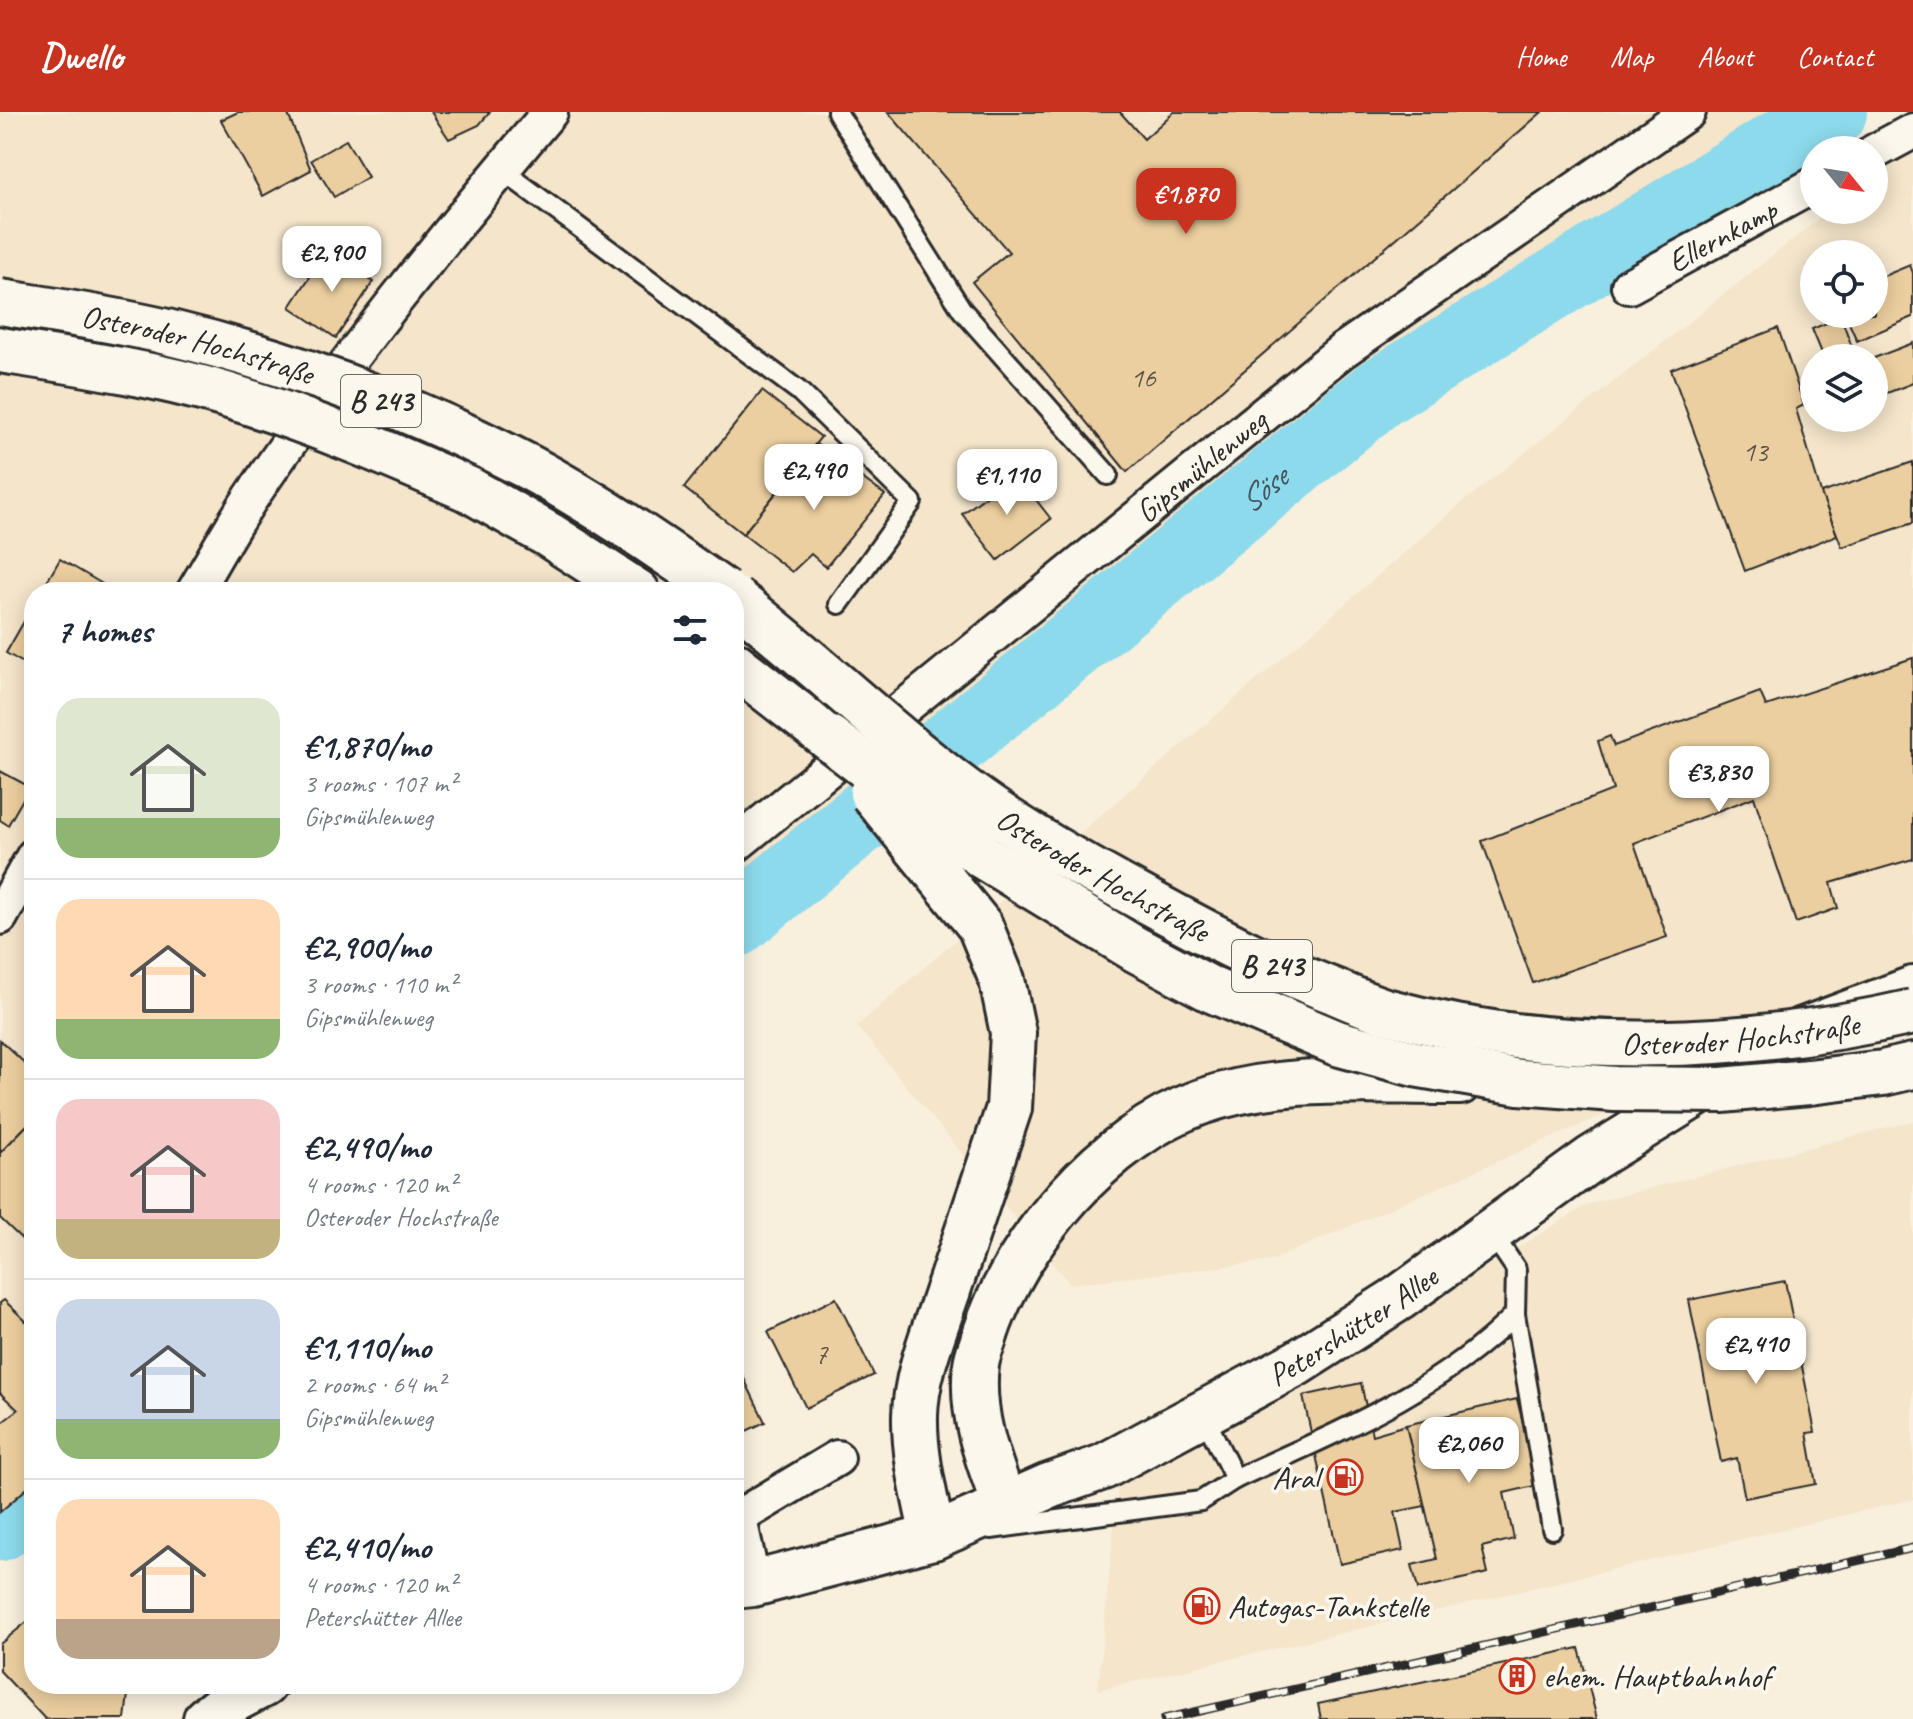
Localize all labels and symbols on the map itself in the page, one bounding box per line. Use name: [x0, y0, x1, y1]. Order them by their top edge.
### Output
north arrow: [1800, 136, 1888, 224]
pin: €1,870: [1121, 168, 1251, 236]
street label: Ellernkamp: [1660, 188, 1786, 282]
pin: €2,900: [267, 226, 397, 294]
street label: Osteroder Hochstraße: [78, 295, 321, 395]
house number: 16: [1130, 360, 1157, 395]
road number: B 243: [341, 375, 421, 427]
street label: Gipsmühlenweg: [1127, 398, 1277, 532]
house number: 13: [1742, 434, 1770, 469]
pin: €2,490: [749, 444, 879, 512]
pin: €1,110: [942, 449, 1072, 517]
water label: Söse: [1229, 453, 1300, 522]
pin: €3,830: [1654, 746, 1784, 814]
street label: Osteroder Hochstraße: [989, 798, 1219, 953]
road number: B 243: [1232, 940, 1312, 992]
street label: Osteroder Hochstraße: [1621, 1003, 1865, 1064]
street label: Petershütter Allee: [1261, 1255, 1448, 1395]
pin: €2,410: [1691, 1318, 1821, 1386]
house number: 7: [815, 1336, 829, 1371]
pin: €2,060: [1404, 1417, 1534, 1485]
place label: Aral: [1273, 1457, 1325, 1498]
fuel station icon: Aral: [1326, 1458, 1364, 1496]
place label: Autogas-Tankstelle: [1228, 1586, 1431, 1627]
fuel station icon: Autogas-Tankstelle: [1183, 1587, 1221, 1625]
place label: ehem. Hauptbahnhof: [1543, 1656, 1777, 1697]
building icon: ehem. Hauptbahnhof: [1498, 1657, 1536, 1695]

